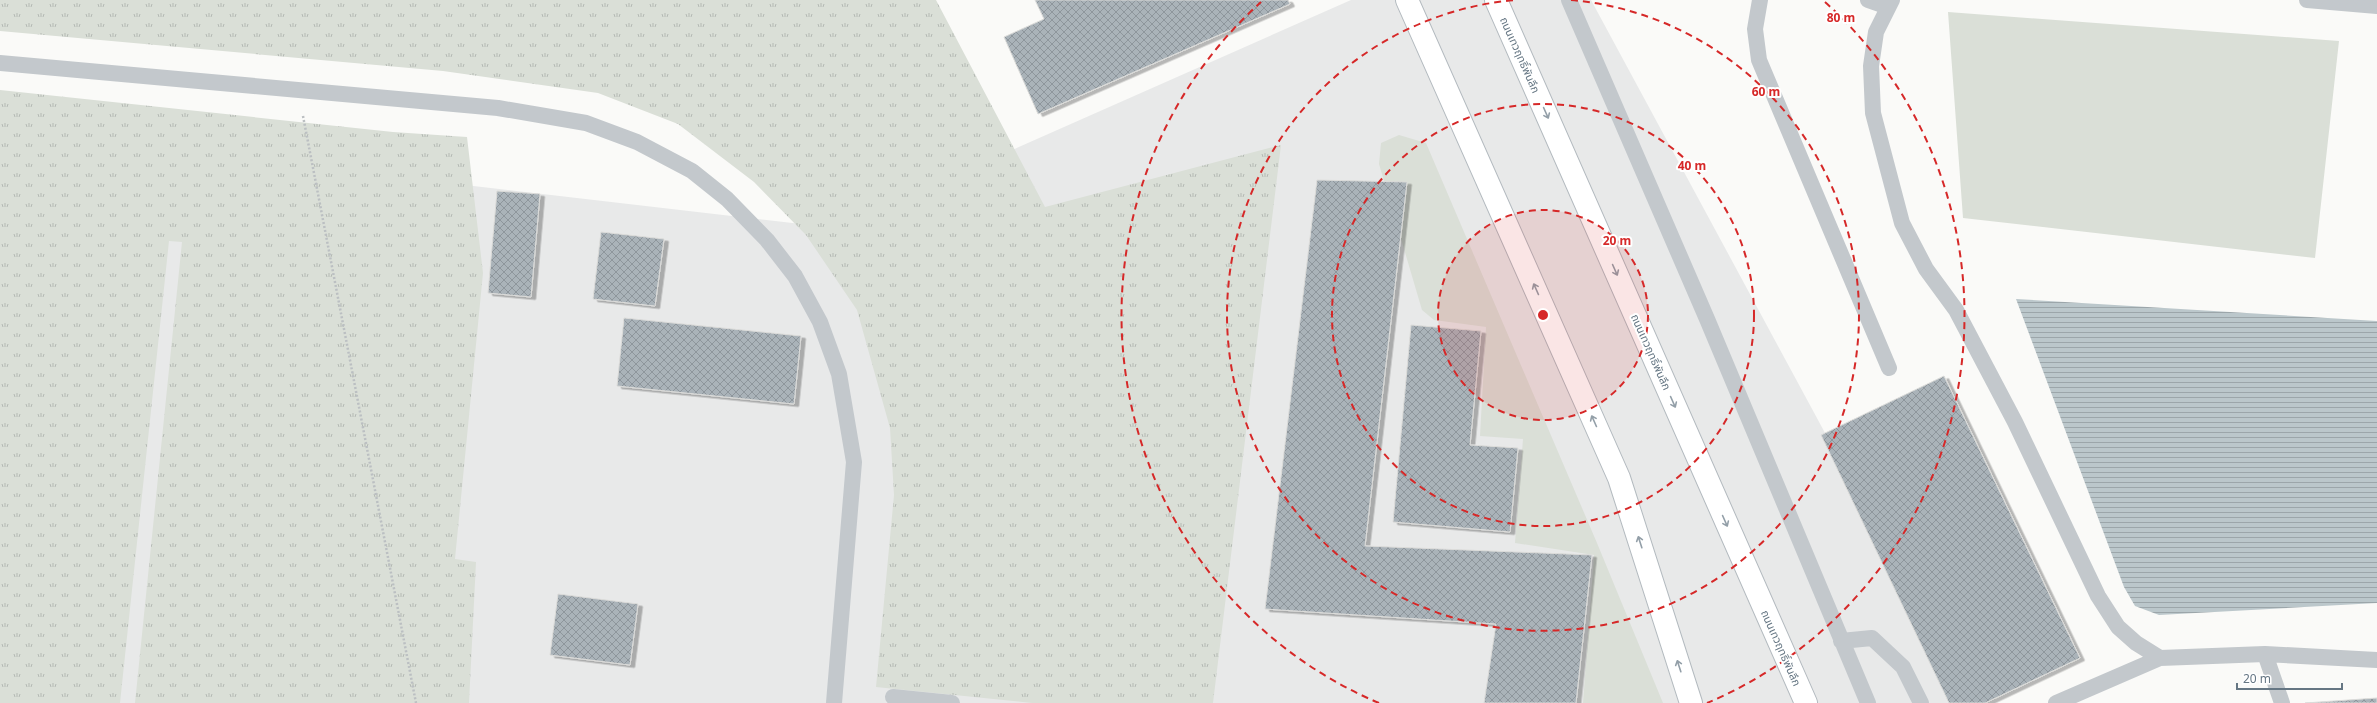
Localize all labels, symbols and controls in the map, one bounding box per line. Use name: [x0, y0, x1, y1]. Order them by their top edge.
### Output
text: 80 m: [1827, 9, 1855, 26]
street label: ถนนเทวฤทธิ์พันลึก: [1497, 14, 1544, 95]
text: 60 m: [1752, 83, 1780, 100]
one-way arrow: [1542, 106, 1550, 118]
text: 40 m: [1678, 157, 1706, 174]
text: 20 m: [1603, 232, 1631, 249]
one-way arrow: [1612, 264, 1619, 276]
one-way arrow: [1532, 283, 1539, 295]
centre of rings: [1536, 308, 1550, 322]
street label: ถนนเทวฤทธิ์พันลึก: [1628, 311, 1675, 392]
one-way arrow: [1670, 395, 1677, 407]
one-way arrow: [1590, 415, 1597, 427]
one-way arrow: [1722, 514, 1730, 526]
one-way arrow: [1635, 537, 1643, 549]
street label: ถนนเทวฤทธิ์พันลึก: [1758, 607, 1805, 688]
one-way arrow: [1675, 660, 1682, 673]
scale bar: [2237, 665, 2342, 691]
text: 20 m: [2243, 670, 2271, 687]

